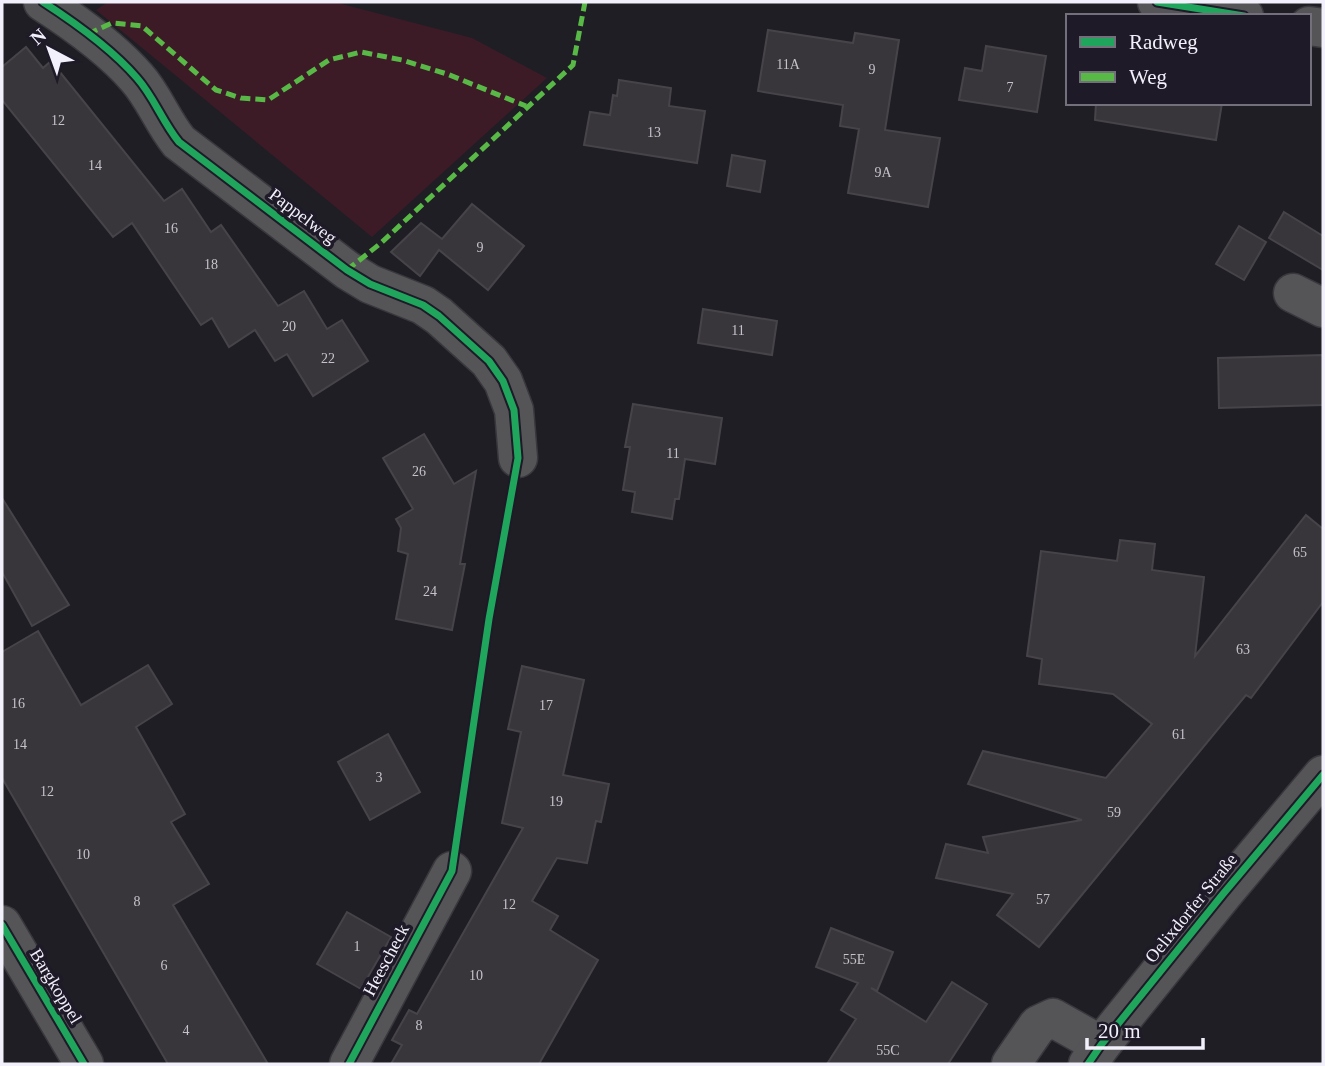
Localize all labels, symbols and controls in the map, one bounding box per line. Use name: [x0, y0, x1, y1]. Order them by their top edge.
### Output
north arrow: [14, 14, 84, 84]
legend: [1066, 14, 1311, 105]
text: N: [26, 24, 50, 49]
text: Radweg: [1129, 30, 1198, 54]
house number: 11A: [776, 57, 801, 72]
house number: 9: [869, 62, 876, 77]
text: Weg: [1129, 65, 1167, 89]
house number: 7: [1007, 80, 1014, 95]
house number: 12: [51, 113, 65, 128]
house number: 13: [647, 125, 661, 140]
house number: 14: [88, 158, 102, 173]
house number: 9A: [874, 165, 892, 180]
street label: Pappelweg: [265, 184, 341, 248]
house number: 16: [164, 221, 178, 236]
house number: 9: [477, 240, 484, 255]
house number: 18: [204, 257, 218, 272]
house number: 20: [282, 319, 296, 334]
house number: 11: [731, 323, 745, 338]
house number: 22: [321, 351, 335, 366]
house number: 11: [666, 446, 680, 461]
house number: 26: [412, 464, 426, 479]
house number: 65: [1293, 545, 1307, 560]
house number: 24: [423, 584, 437, 599]
house number: 63: [1236, 642, 1250, 657]
house number: 16: [11, 696, 25, 711]
house number: 17: [539, 698, 553, 713]
house number: 61: [1172, 727, 1186, 742]
house number: 14: [13, 737, 27, 752]
house number: 3: [376, 770, 383, 785]
house number: 12: [40, 784, 54, 799]
house number: 19: [549, 794, 563, 809]
house number: 59: [1107, 805, 1121, 820]
house number: 10: [76, 847, 90, 862]
street label: Oelixdorfer Straße: [1141, 849, 1241, 967]
house number: 57: [1036, 892, 1050, 907]
house number: 8: [134, 894, 141, 909]
house number: 12: [502, 897, 516, 912]
street label: Heescheck: [359, 921, 413, 999]
house number: 1: [354, 939, 361, 954]
street label: Bargkoppel: [26, 945, 86, 1027]
house number: 55E: [843, 952, 865, 967]
house number: 6: [161, 958, 168, 973]
house number: 10: [469, 968, 483, 983]
scale bar: [1087, 1006, 1202, 1050]
house number: 8: [416, 1018, 423, 1033]
text: 20 m: [1098, 1019, 1141, 1043]
house number: 4: [183, 1023, 190, 1038]
house number: 55C: [876, 1043, 900, 1058]

